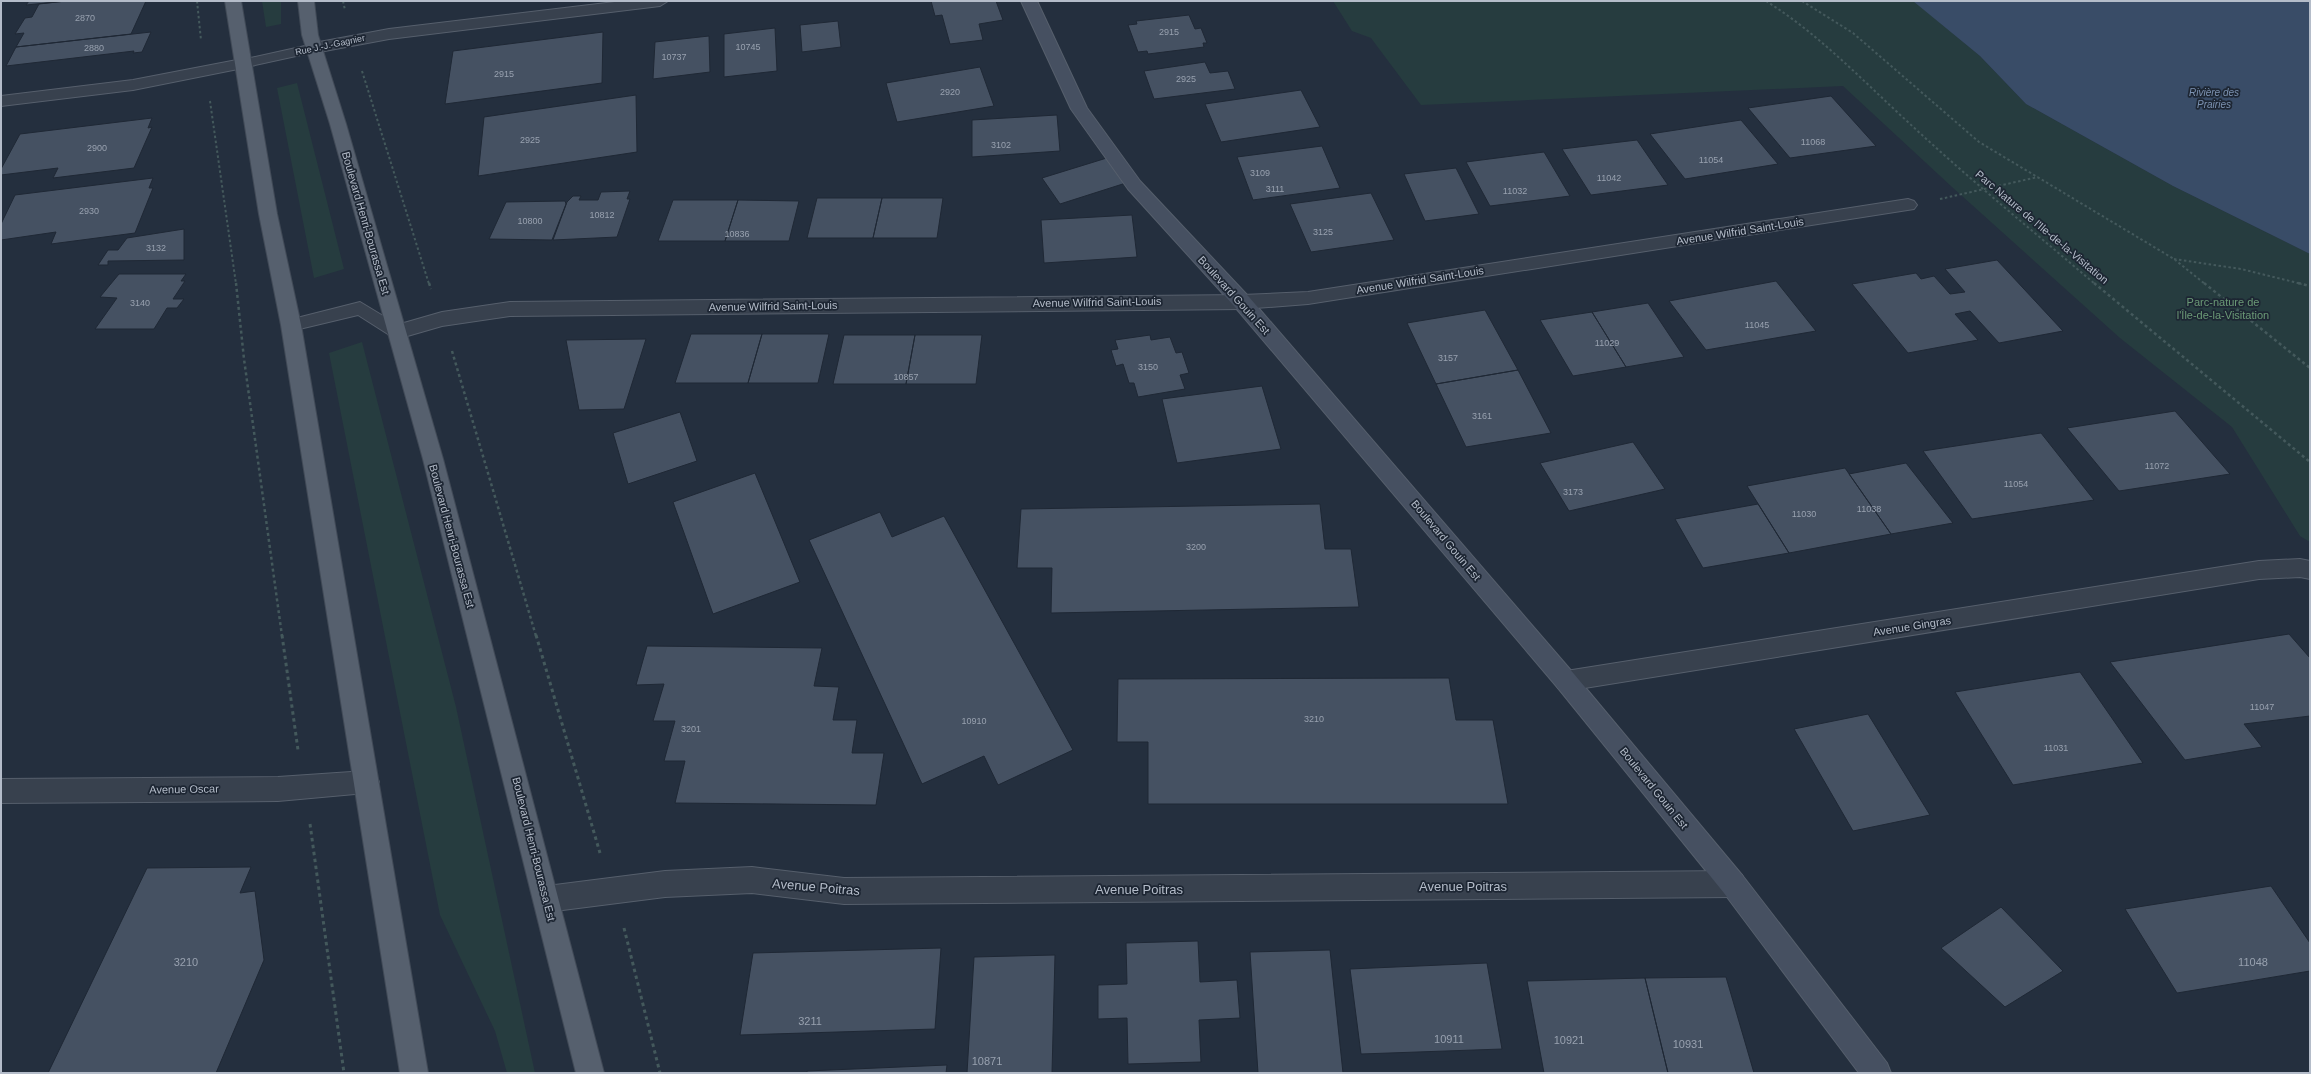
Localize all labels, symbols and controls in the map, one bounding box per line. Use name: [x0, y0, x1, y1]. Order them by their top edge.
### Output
house number: 2870: [75, 13, 95, 23]
house number: 2915: [1159, 27, 1179, 37]
street label: Rue J.-J.-Gagnier: [294, 33, 366, 57]
house number: 10745: [735, 42, 761, 52]
house number: 2880: [84, 43, 104, 53]
house number: 10737: [661, 52, 687, 62]
house number: 2915: [494, 69, 514, 79]
house number: 2925: [1176, 74, 1196, 84]
house number: 2920: [940, 87, 960, 97]
water label: Rivière des Prairies: [2189, 87, 2239, 110]
house number: 2925: [520, 135, 540, 145]
house number: 11068: [1801, 137, 1825, 147]
house number: 3102: [991, 140, 1011, 150]
house number: 2900: [87, 143, 107, 153]
street label: Boulevard Henri-Bourassa Est: [340, 150, 392, 296]
house number: 11054: [1699, 155, 1723, 165]
house number: 3109: [1250, 168, 1270, 178]
street label: Parc Nature de l'Ile-de-la-Visitation: [1973, 168, 2111, 286]
house number: 11042: [1597, 173, 1621, 183]
house number: 3111: [1266, 184, 1284, 194]
house number: 11032: [1503, 186, 1527, 196]
house number: 2930: [79, 206, 99, 216]
house number: 10812: [589, 210, 615, 220]
street label: Avenue Wilfrid Saint-Louis: [1675, 215, 1805, 247]
house number: 10800: [517, 216, 543, 226]
house number: 3125: [1313, 227, 1333, 237]
house number: 10836: [724, 229, 750, 239]
house number: 3132: [146, 243, 166, 253]
street label: Boulevard Gouin Est: [1196, 253, 1272, 337]
street label: Avenue Wilfrid Saint-Louis: [1355, 264, 1485, 296]
street label: Avenue Wilfrid Saint-Louis: [1032, 295, 1162, 309]
park label: Parc-nature de l'Île-de-la-Visitation: [2177, 296, 2269, 321]
house number: 3140: [130, 298, 150, 308]
street label: Avenue Wilfrid Saint-Louis: [708, 299, 838, 313]
house number: 11045: [1745, 320, 1769, 330]
house number: 11029: [1595, 338, 1619, 348]
house number: 3157: [1438, 353, 1458, 363]
house number: 3150: [1138, 362, 1158, 372]
house number: 10857: [893, 372, 919, 382]
house number: 3161: [1472, 411, 1492, 421]
house number: 11072: [2145, 461, 2169, 471]
street label: Boulevard Henri-Bourassa Est: [427, 463, 477, 609]
house number: 11054: [2004, 479, 2028, 489]
house number: 3173: [1563, 487, 1583, 497]
street label: Boulevard Gouin Est: [1409, 497, 1483, 583]
house number: 11038: [1857, 504, 1881, 514]
house number: 11030: [1792, 509, 1816, 519]
house number: 3200: [1186, 542, 1206, 552]
street label: Avenue Gingras: [1872, 614, 1952, 638]
house number: 11047: [2250, 702, 2274, 712]
house number: 3210: [1304, 714, 1324, 724]
house number: 10910: [961, 716, 987, 726]
house number: 3201: [681, 724, 701, 734]
house number: 11031: [2044, 743, 2068, 753]
street label: Boulevard Gouin Est: [1618, 745, 1690, 831]
street label: Boulevard Henri-Bourassa Est: [510, 776, 558, 922]
street label: Avenue Oscar: [149, 782, 219, 796]
street label: Avenue Poitras: [772, 876, 861, 898]
street label: Avenue Poitras: [1419, 879, 1507, 894]
street label: Avenue Poitras: [1095, 882, 1183, 897]
house number: 3210: [174, 956, 198, 968]
house number: 11048: [2238, 956, 2268, 968]
house number: 3211: [798, 1015, 822, 1027]
house number: 10911: [1434, 1033, 1464, 1045]
house number: 10921: [1554, 1034, 1584, 1046]
house number: 10931: [1673, 1038, 1703, 1050]
house number: 10871: [972, 1055, 1002, 1067]

